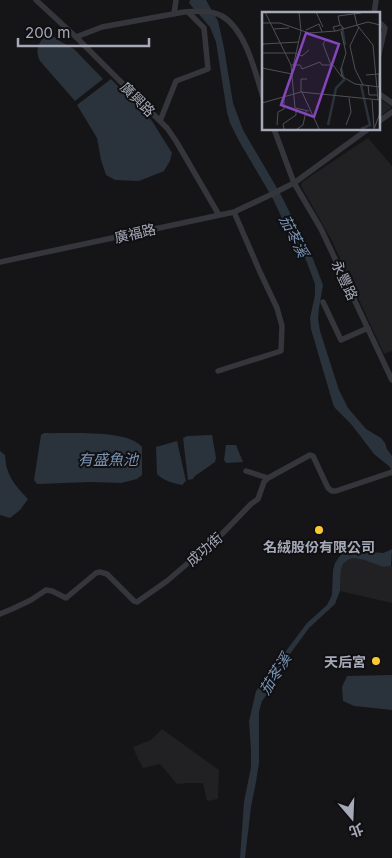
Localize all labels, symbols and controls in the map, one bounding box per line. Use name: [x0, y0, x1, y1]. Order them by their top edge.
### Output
inset map: [262, 12, 380, 130]
scale bar: [18, 15, 149, 47]
text: 200 m: [25, 23, 70, 42]
street label: 廣興路: [117, 78, 159, 120]
water label: 茄苳溪: [275, 212, 314, 262]
street label: 廣福路: [113, 220, 157, 246]
street label: 永豐路: [328, 257, 362, 303]
water label: 有盛魚池: [78, 450, 140, 469]
marker: 名絨股份有限公司: [313, 524, 325, 536]
street label: 成功街: [183, 529, 225, 569]
place label: 名絨股份有限公司: [263, 538, 375, 555]
water label: 茄苳溪: [255, 648, 296, 698]
place label: 天后宮: [324, 653, 366, 670]
marker: 天后宮: [370, 655, 382, 667]
north arrow: [327, 793, 377, 843]
text: 北: [347, 820, 366, 841]

